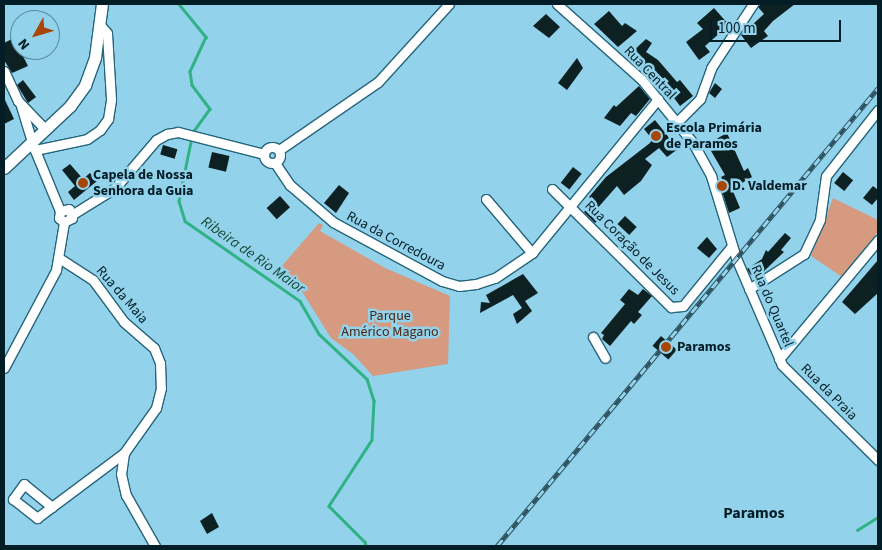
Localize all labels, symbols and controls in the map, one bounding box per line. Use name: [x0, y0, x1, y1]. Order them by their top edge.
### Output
north arrow: [10, 10, 60, 60]
scale bar: [712, 10, 843, 42]
text: 100 m: [718, 18, 756, 39]
text: N: [13, 34, 35, 54]
street label: Rua Central: [620, 43, 680, 103]
place label: Escola Primária de Paramos: [666, 120, 762, 152]
marker: Escola Primária de Paramos: [650, 130, 662, 142]
place label: Capela de Nossa Senhora da Guia: [93, 167, 193, 200]
marker: Capela de Nossa Senhora da Guia: [77, 177, 89, 189]
place label: D. Valdemar: [732, 178, 807, 194]
marker: D. Valdemar: [716, 180, 728, 192]
street label: Rua Coração de Jesus: [581, 197, 683, 299]
street label: Rua da Corredoura: [344, 208, 448, 274]
water label: Ribeira de Rio Maior: [198, 212, 308, 298]
street label: Rua do Quartel: [747, 262, 797, 350]
street label: Rua da Maia: [92, 263, 152, 327]
park label: Parque Américo Magano: [341, 308, 439, 341]
place label: Paramos: [677, 339, 731, 355]
marker: Paramos: [659, 340, 673, 354]
street label: Rua da Praia: [797, 360, 861, 424]
district label: Paramos: [723, 503, 785, 523]

